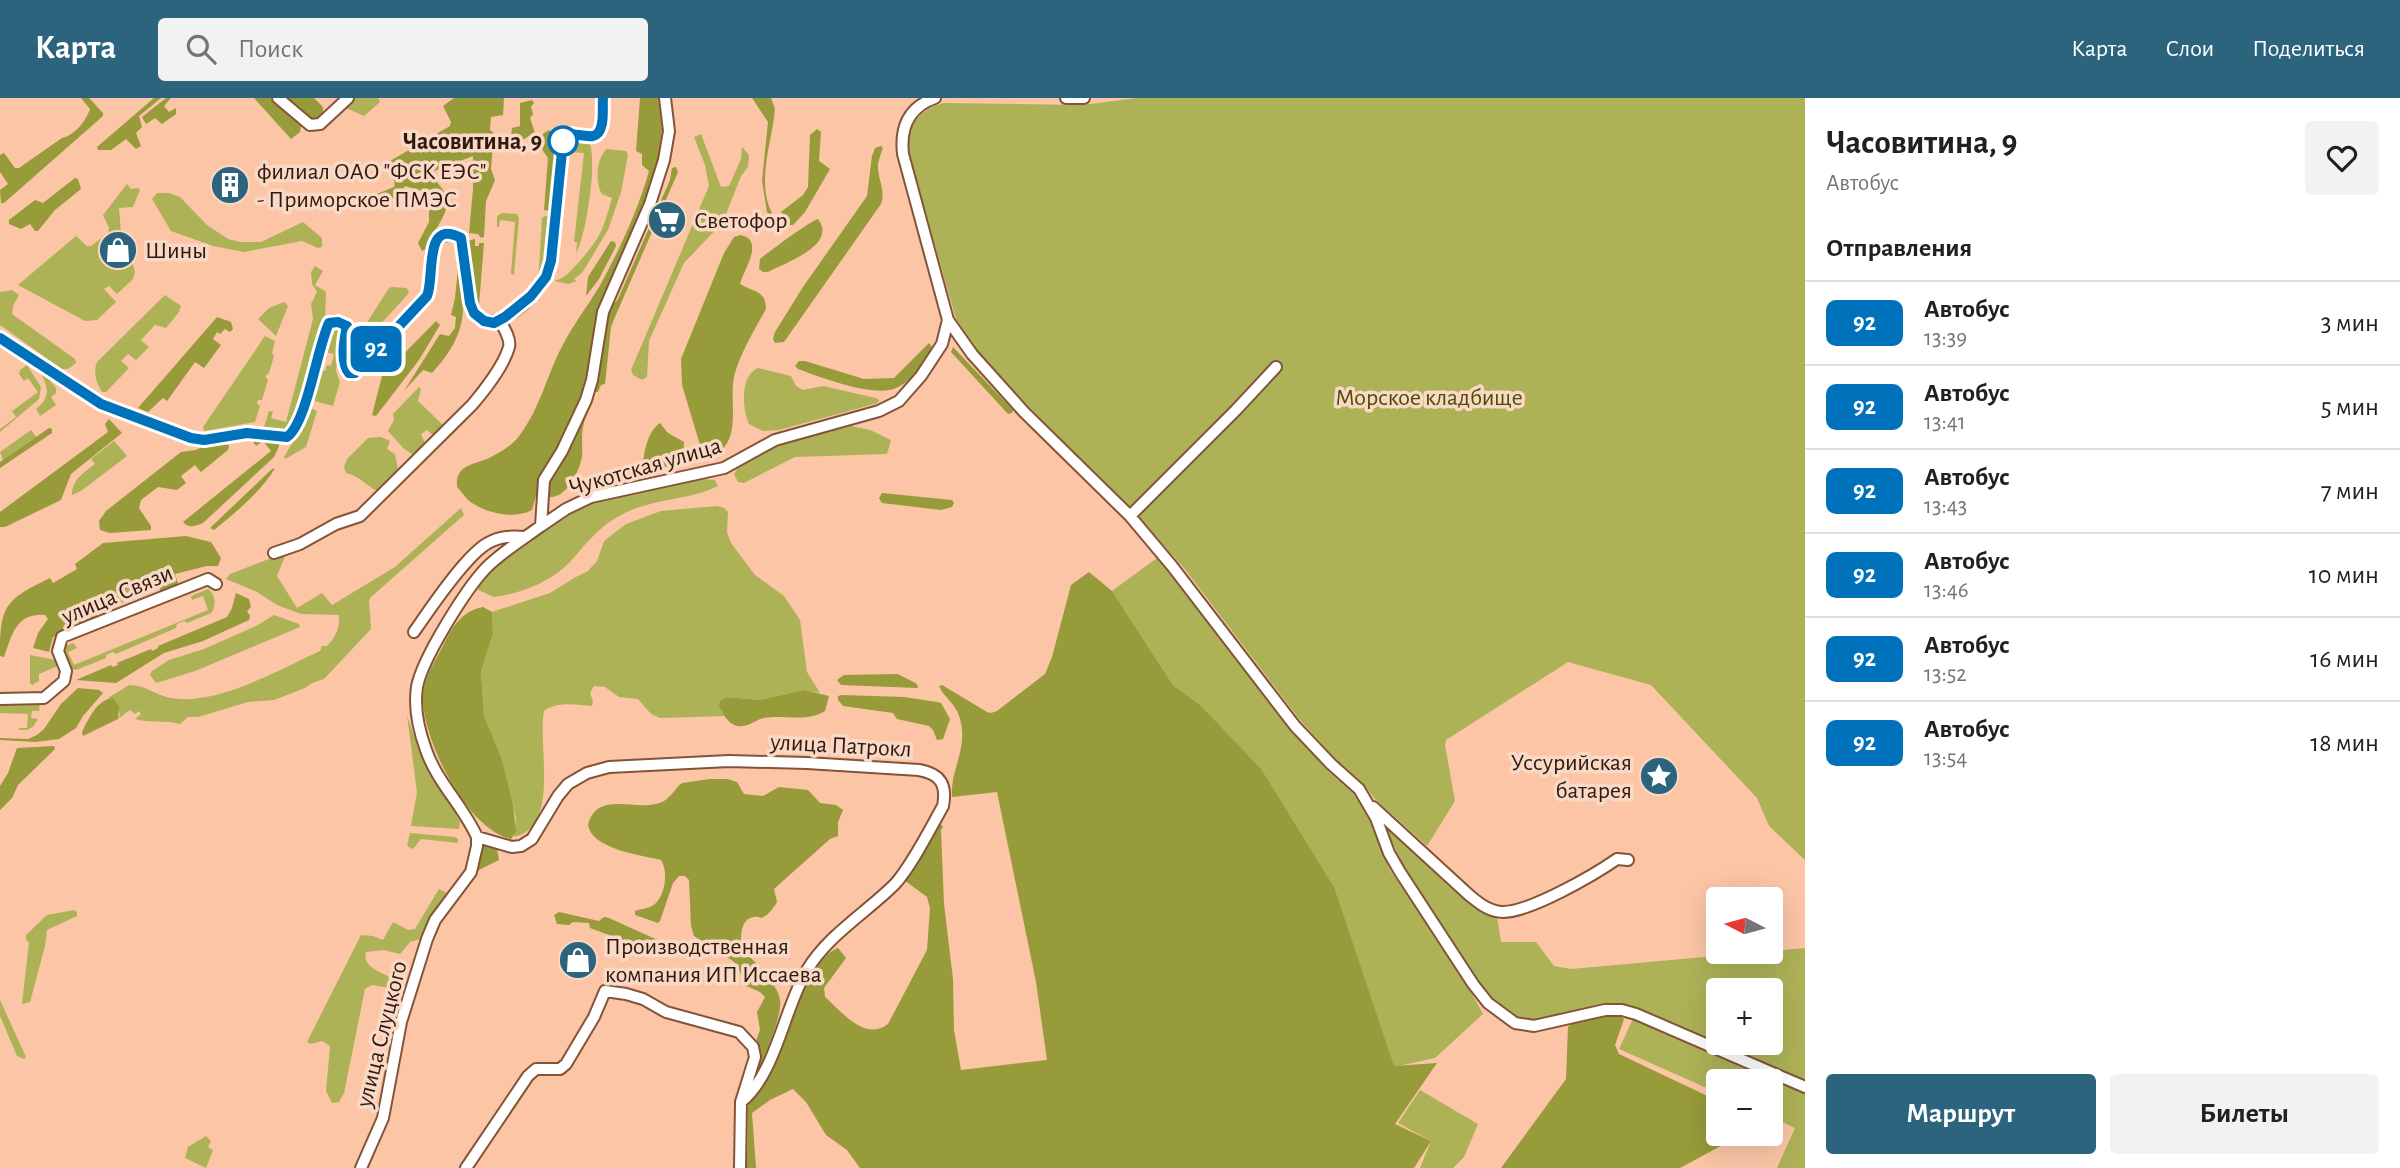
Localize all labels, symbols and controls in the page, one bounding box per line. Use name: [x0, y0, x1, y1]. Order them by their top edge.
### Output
search box: [158, 18, 648, 81]
icon: search: [182, 30, 220, 68]
text: Карта: [35, 32, 116, 65]
text: Поиск: [238, 36, 303, 62]
text: Карта: [2071, 37, 2127, 61]
text: Слои: [2165, 37, 2214, 61]
text: Поделиться: [2252, 37, 2365, 61]
button: heart: [2305, 121, 2379, 195]
marker: Часовитина, 9: [548, 126, 578, 156]
text: Часовитина, 9: [1826, 127, 2017, 160]
place label: Часовитина, 9: [403, 130, 542, 154]
place label: филиал ОАО "ФСК ЕЭС" - Приморское ПМЭС: [257, 160, 486, 212]
building icon: филиал ОАО "ФСК ЕЭС" - Приморское ПМЭС: [209, 164, 251, 206]
text: Автобус: [1826, 172, 1899, 195]
supermarket icon: Светофор: [646, 199, 688, 241]
place label: Светофор: [694, 209, 787, 233]
shop icon: Шины: [97, 229, 139, 271]
text: Отправления: [1826, 235, 1972, 261]
place label: Шины: [145, 239, 207, 263]
text: Автобус: [1924, 296, 2010, 322]
text: 3 мин: [2321, 310, 2379, 336]
text: 92: [1853, 311, 1876, 335]
line badge: 92: [344, 326, 408, 372]
text: 13:39: [1924, 327, 1967, 350]
text: 92: [365, 337, 387, 361]
text: Автобус: [1924, 380, 2010, 406]
park label: Морское кладбище: [1335, 386, 1523, 410]
text: 5 мин: [2321, 394, 2379, 420]
text: 92: [1853, 395, 1876, 419]
text: 13:41: [1924, 411, 1966, 434]
street label: Чукотская улица: [566, 434, 724, 500]
text: Автобус: [1924, 464, 2010, 490]
text: 7 мин: [2321, 478, 2379, 504]
text: 92: [1853, 479, 1876, 503]
text: 13:43: [1924, 495, 1967, 518]
text: Автобус: [1924, 548, 2010, 574]
street label: улица Связи: [57, 561, 176, 629]
text: 10 мин: [2309, 562, 2379, 588]
text: 92: [1853, 563, 1876, 587]
text: 13:46: [1924, 579, 1969, 602]
text: Автобус: [1924, 632, 2010, 658]
text: 16 мин: [2310, 646, 2379, 672]
text: 92: [1853, 647, 1876, 671]
text: 13:52: [1924, 663, 1967, 686]
text: Автобус: [1924, 716, 2010, 742]
street label: улица Патрокл: [769, 730, 912, 762]
text: 18 мин: [2310, 730, 2379, 756]
text: 92: [1853, 731, 1876, 755]
text: 13:54: [1924, 747, 1967, 770]
place label: Уссурийская батарея: [1511, 751, 1632, 803]
place icon: Уссурийская батарея: [1638, 755, 1680, 797]
north arrow: [1706, 887, 1783, 964]
map controls: [1706, 887, 1783, 1146]
place label: Производственная компания ИП Иссаева: [605, 935, 822, 987]
shop icon: Производственная компания ИП Иссаева: [557, 939, 599, 981]
street label: улица Слуцкого: [352, 959, 412, 1111]
button: +: [1706, 978, 1783, 1055]
button: −: [1706, 1069, 1783, 1146]
button: Маршрут: [1826, 1074, 2096, 1154]
button: Билеты: [2110, 1074, 2379, 1154]

